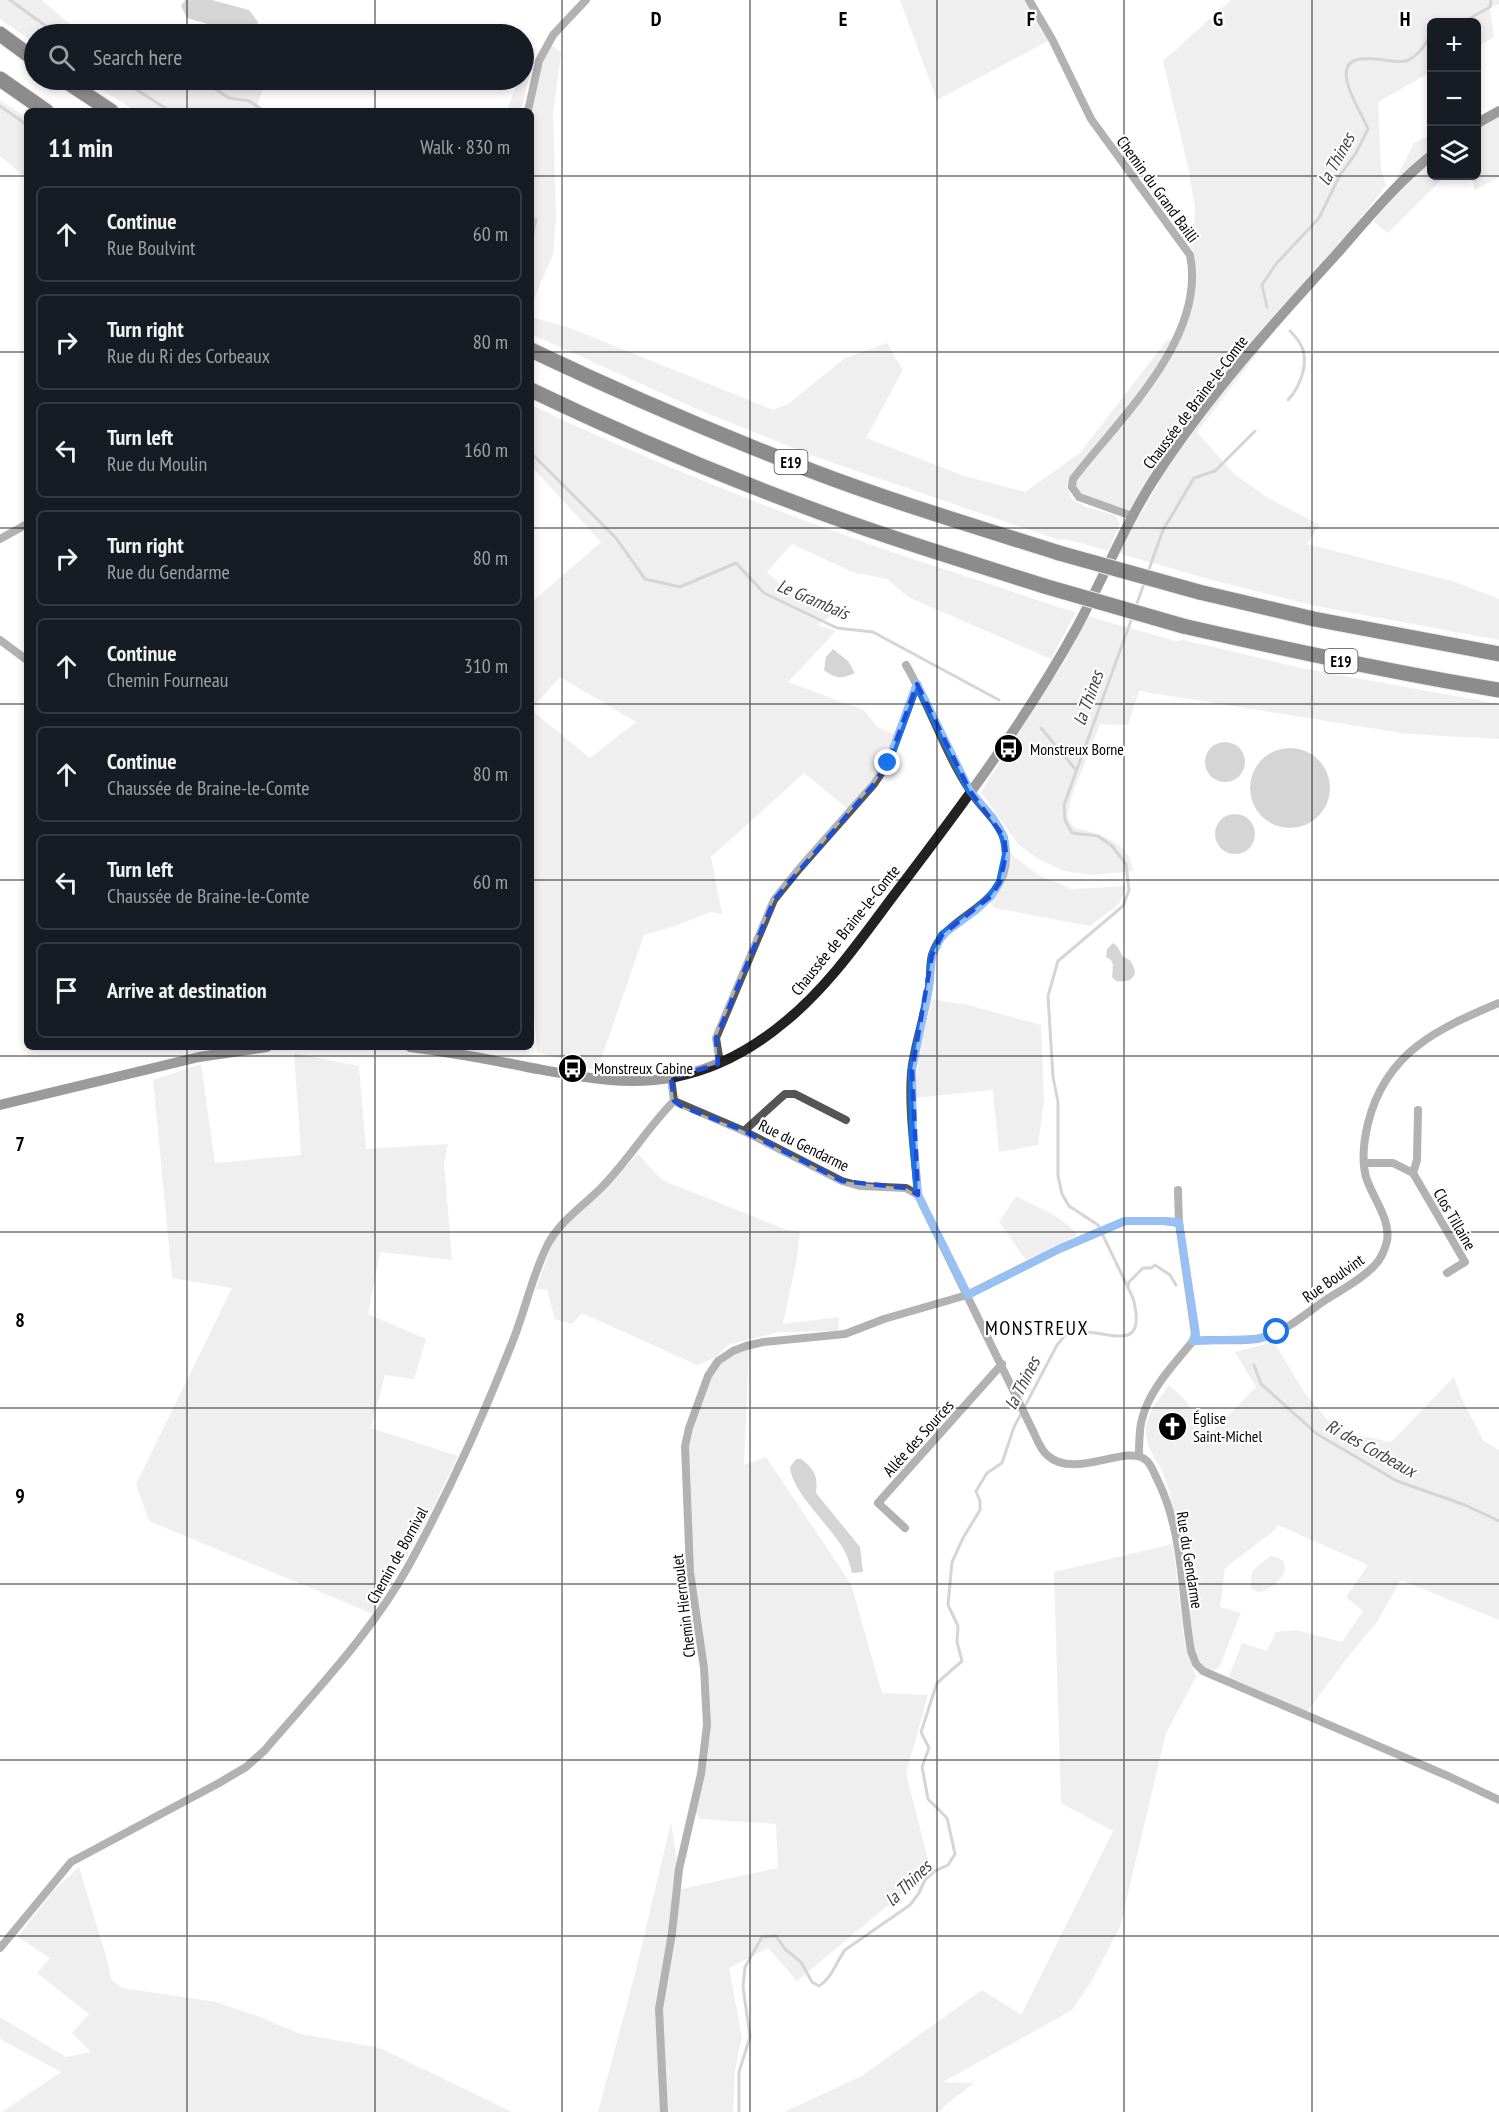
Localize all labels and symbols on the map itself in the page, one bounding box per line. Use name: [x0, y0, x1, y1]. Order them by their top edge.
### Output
text: D: [651, 6, 662, 32]
text: E: [839, 6, 847, 32]
text: F: [1027, 6, 1035, 32]
text: G: [1213, 6, 1223, 32]
text: H: [1400, 6, 1410, 32]
water label: la Thines: [1312, 127, 1361, 189]
street label: Chemin du Grand Bailli: [1113, 132, 1203, 246]
street label: Chaussée de Braine-le-Comte: [1138, 331, 1252, 473]
road number: E19: [774, 450, 808, 474]
water label: Le Grambais: [774, 574, 854, 625]
road number: E19: [1324, 649, 1358, 673]
water label: la Thines: [1068, 666, 1109, 728]
bus stop icon: Monstreux Borne: [993, 733, 1025, 765]
place label: Monstreux Borne: [1030, 739, 1124, 759]
route end: [874, 749, 900, 775]
street label: Chaussée de Braine-le-Comte: [786, 861, 904, 999]
bus stop icon: Monstreux Cabine: [557, 1052, 589, 1084]
place label: Monstreux Cabine: [594, 1058, 693, 1078]
street label: Rue du Gendarme: [756, 1115, 852, 1175]
text: 7: [15, 1131, 25, 1157]
street label: Clos Tillaine: [1429, 1185, 1481, 1253]
street label: Rue Boulvint: [1298, 1249, 1368, 1307]
text: 8: [15, 1307, 25, 1333]
district label: MONSTREUX: [985, 1315, 1089, 1341]
route start: [1263, 1318, 1289, 1344]
water label: la Thines: [999, 1351, 1046, 1413]
street label: Allée des Sources: [878, 1395, 958, 1481]
place label: Église Saint-Michel: [1193, 1408, 1262, 1446]
church icon: Église Saint-Michel: [1156, 1411, 1188, 1443]
water label: Ri des Corbeaux: [1322, 1414, 1422, 1483]
text: 9: [15, 1483, 25, 1509]
street label: Chemin de Bornival: [362, 1503, 432, 1607]
street label: Rue du Gendarme: [1172, 1510, 1208, 1610]
street label: Chemin Hiernoulet: [667, 1553, 699, 1659]
water label: la Thines: [880, 1854, 938, 1911]

